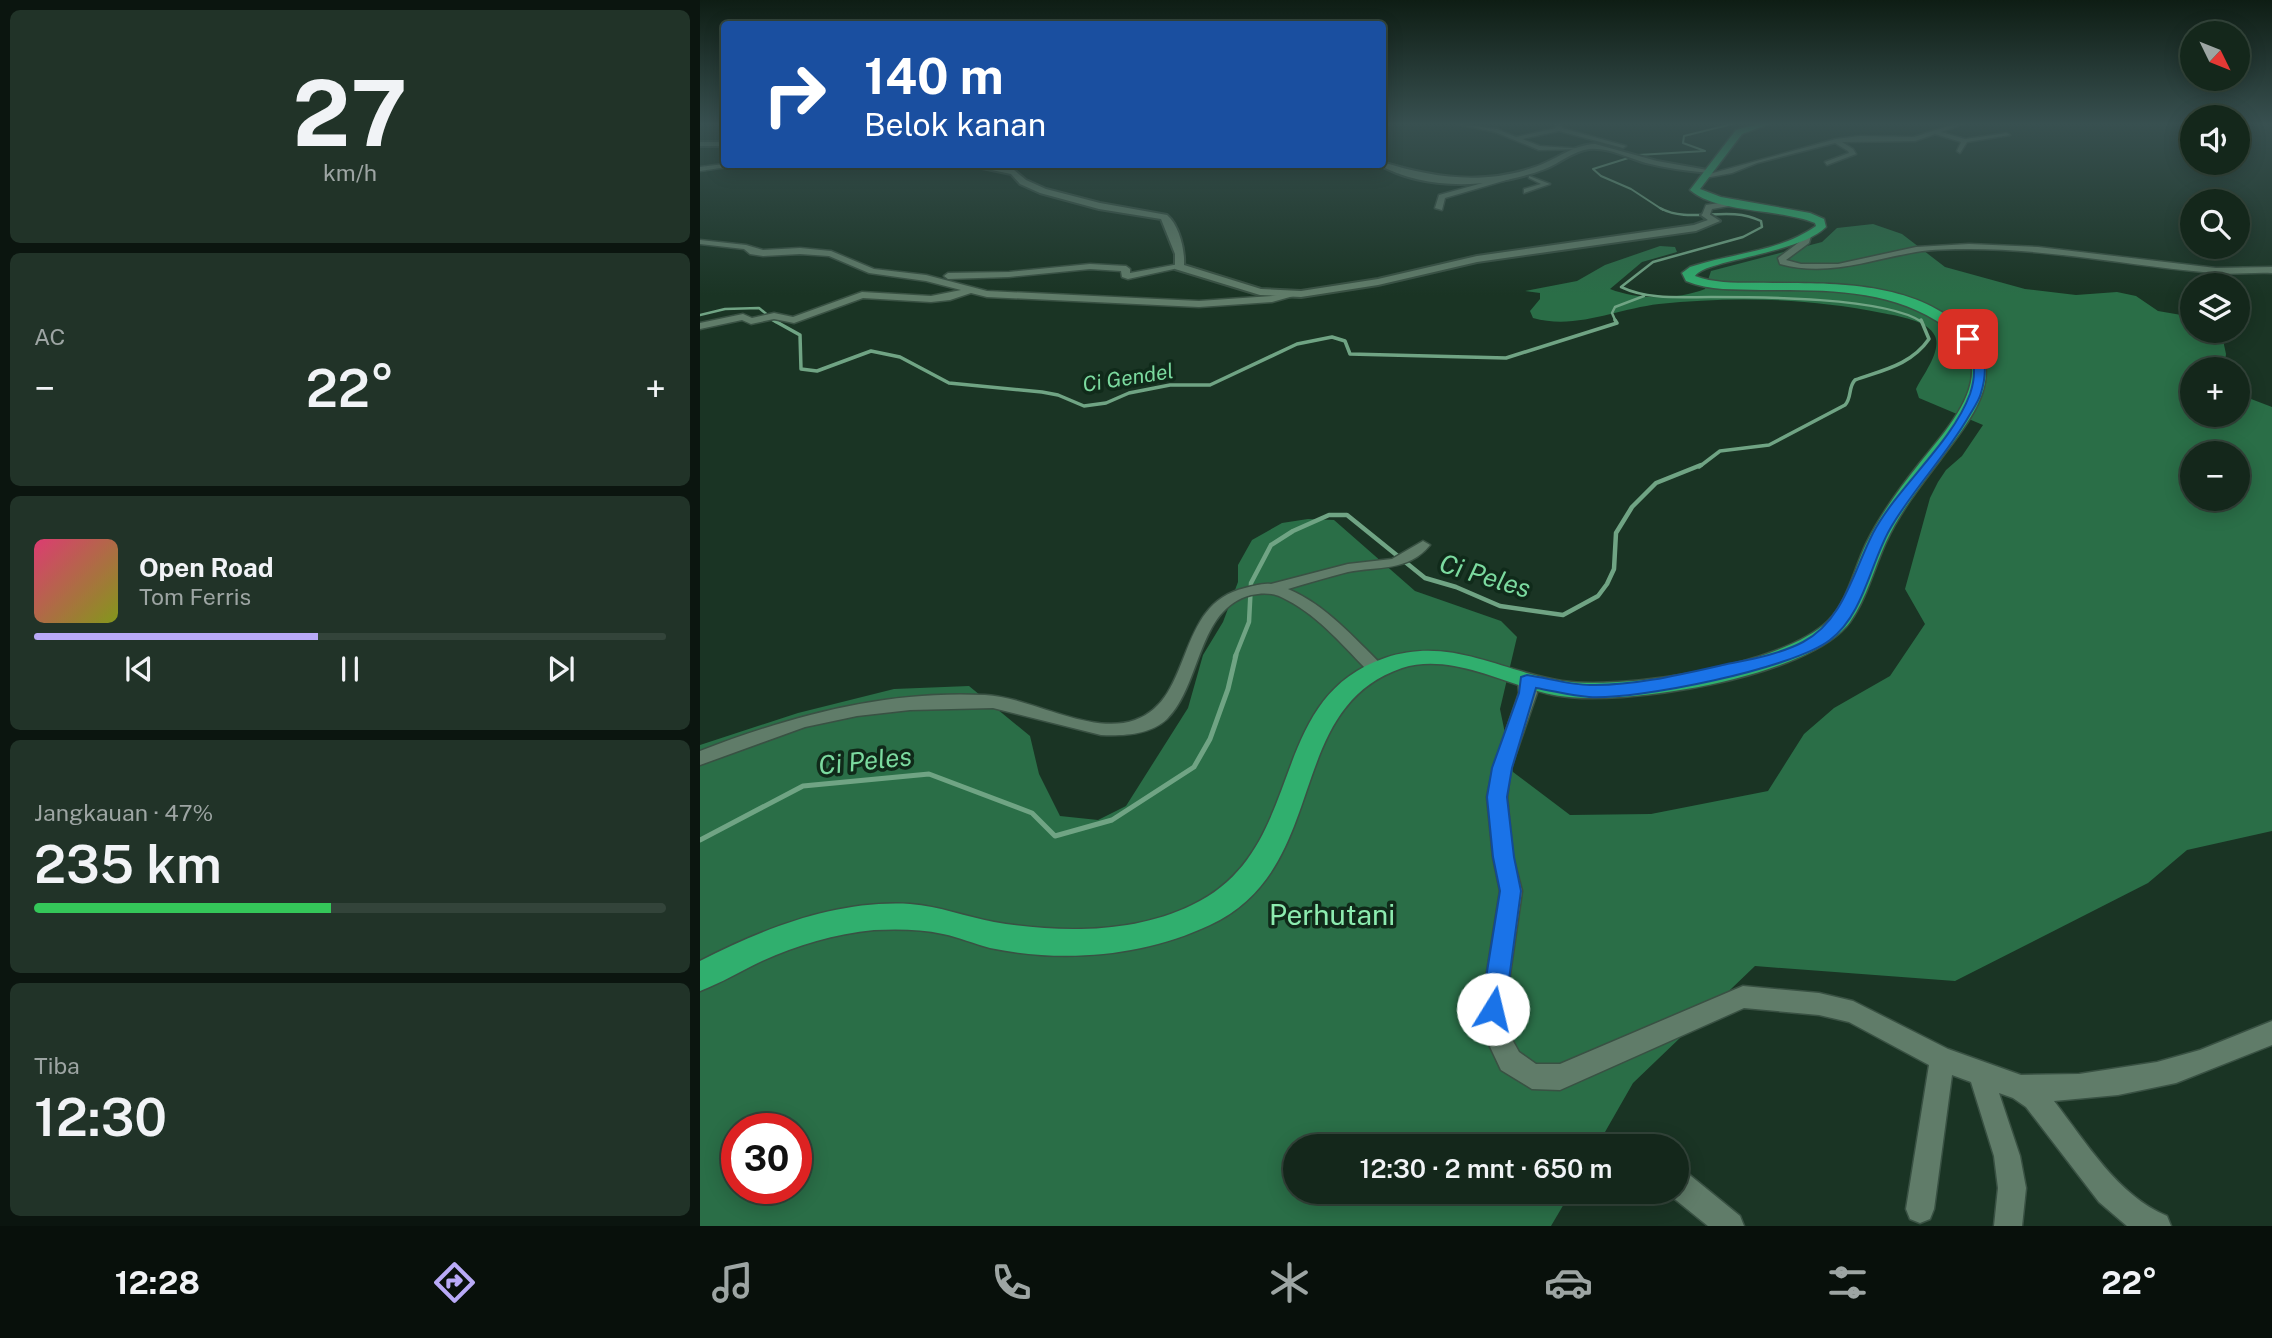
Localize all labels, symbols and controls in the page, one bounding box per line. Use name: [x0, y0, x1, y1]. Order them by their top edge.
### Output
north arrow: [2180, 21, 2250, 91]
map controls: [2180, 21, 2250, 511]
text: 140 m: [864, 47, 1004, 105]
icon: right: [749, 49, 840, 140]
text: 27: [293, 60, 407, 166]
button: sound: [2180, 105, 2250, 175]
text: Belok kanan: [864, 106, 1046, 143]
text: km/h: [323, 159, 377, 186]
button: search: [2180, 189, 2250, 259]
button: layers: [2180, 273, 2250, 343]
pin: [1938, 309, 1998, 369]
icon: arrive: [1949, 320, 1987, 358]
text: AC: [34, 323, 65, 350]
button: +: [2180, 357, 2250, 427]
text: 22°: [306, 358, 394, 419]
water label: Ci Gendel: [1081, 358, 1175, 397]
text: −: [34, 366, 55, 411]
text: +: [645, 366, 666, 411]
button: −: [2180, 441, 2250, 511]
water label: Ci Peles: [1436, 547, 1535, 604]
text: Open Road: [139, 552, 274, 583]
text: Tom Ferris: [139, 583, 251, 610]
icon: previous: [120, 650, 158, 688]
icon: pause: [331, 650, 369, 688]
icon: next: [542, 650, 580, 688]
water label: Ci Peles: [817, 740, 913, 781]
text: Jangkauan · 47%: [34, 799, 213, 826]
text: 235 km: [34, 834, 222, 895]
park label: Perhutani: [1269, 898, 1395, 931]
position arrow: [1456, 972, 1530, 1046]
text: Tiba: [34, 1052, 80, 1079]
text: 12:30: [34, 1087, 167, 1148]
speed limit sign: 30: [721, 1113, 812, 1204]
text: 12:30 · 2 mnt · 650 m: [1360, 1153, 1612, 1184]
icon: directions: [430, 1258, 479, 1307]
icon: music: [708, 1258, 757, 1307]
icon: phone: [987, 1258, 1036, 1307]
icon: climate: [1265, 1258, 1314, 1307]
icon: car: [1544, 1258, 1593, 1307]
icon: filters: [1823, 1258, 1872, 1307]
text: 12:28: [115, 1264, 200, 1301]
text: 22°: [2101, 1264, 2157, 1301]

